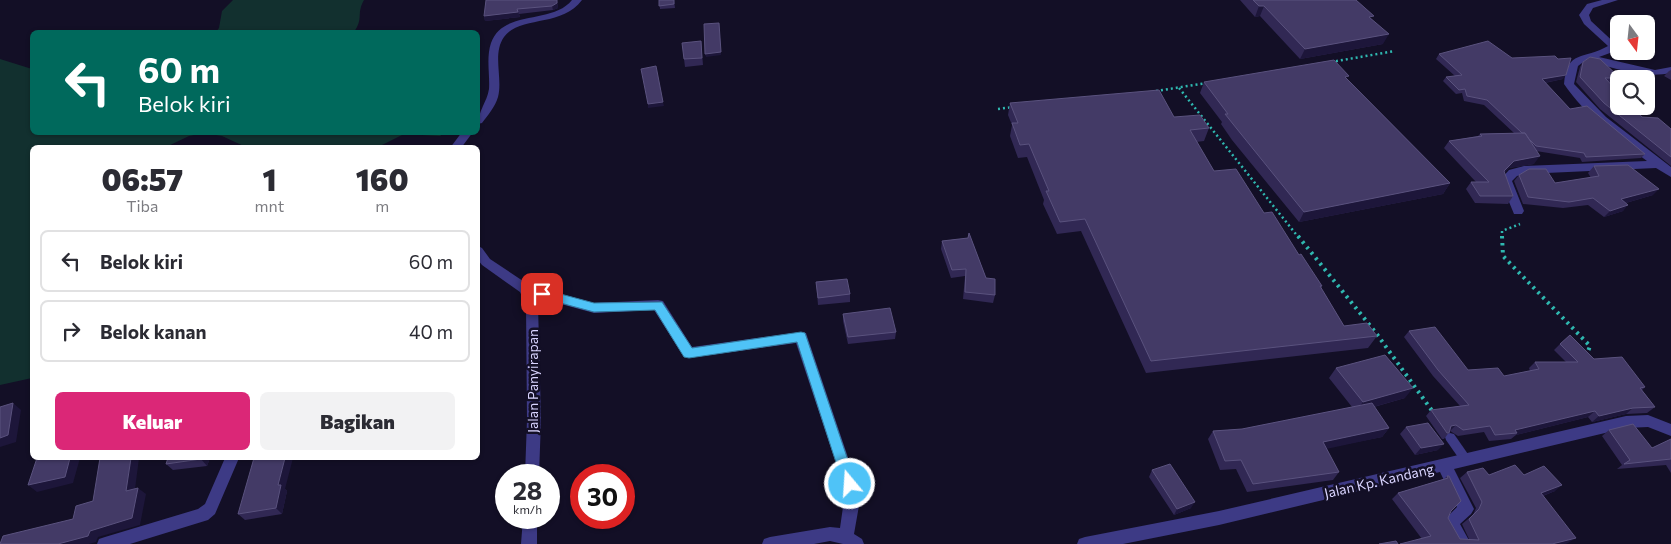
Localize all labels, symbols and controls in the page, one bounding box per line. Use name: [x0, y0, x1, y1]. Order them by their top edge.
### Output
north arrow: [1610, 15, 1655, 60]
map controls: [1610, 15, 1655, 115]
text: 60 m: [138, 47, 220, 90]
icon: left: [55, 50, 120, 115]
button: search: [1610, 70, 1655, 115]
text: Belok kiri: [138, 90, 231, 117]
text: 06:57: [101, 160, 183, 197]
text: 1: [262, 160, 276, 197]
text: 160: [356, 160, 409, 197]
text: Tiba: [126, 196, 158, 215]
text: mnt: [255, 196, 284, 215]
text: m: [375, 196, 389, 215]
icon: left: [57, 247, 85, 275]
text: Belok kiri: [100, 250, 183, 273]
text: 60 m: [409, 250, 453, 273]
pin: [521, 273, 563, 315]
icon: arrive: [528, 280, 556, 308]
icon: right: [57, 317, 85, 345]
text: Belok kanan: [100, 320, 207, 343]
text: 40 m: [409, 320, 453, 343]
street label: Jalan Panyirapan: [524, 329, 541, 433]
button: Keluar: [55, 392, 250, 450]
button: Bagikan: [260, 392, 455, 450]
position arrow: [823, 457, 875, 509]
street label: Jalan Kp. Kandang: [1322, 460, 1436, 501]
speed limit sign: 30: [570, 464, 635, 529]
text: 28: [513, 475, 542, 505]
text: km/h: [513, 502, 542, 516]

